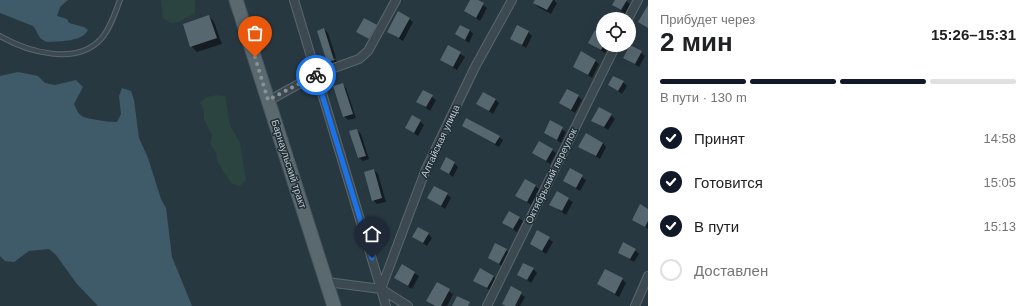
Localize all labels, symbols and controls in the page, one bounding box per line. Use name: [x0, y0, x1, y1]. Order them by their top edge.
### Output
map controls: [596, 12, 636, 52]
button: locate: [596, 12, 636, 52]
text: Прибудет через: [660, 12, 755, 27]
pin: [238, 16, 272, 57]
icon: bag: [244, 22, 266, 44]
text: 15:26–15:31: [931, 26, 1016, 43]
text: 2 мин: [660, 27, 733, 57]
courier: [296, 55, 336, 95]
icon: bike: [305, 64, 327, 86]
text: В пути · 130 m: [660, 90, 747, 105]
street label: Алтайская улица: [418, 103, 462, 179]
street label: Барнаульский тракт: [269, 118, 309, 210]
street label: Октябрьский переулок: [523, 126, 579, 225]
icon: check: [660, 127, 682, 149]
text: Принят: [694, 130, 745, 147]
text: 14:58: [983, 131, 1016, 146]
icon: check: [660, 171, 682, 193]
text: Готовится: [694, 174, 763, 191]
text: 15:05: [983, 175, 1016, 190]
icon: check: [660, 215, 682, 237]
pin: [355, 217, 389, 258]
text: В пути: [694, 218, 739, 235]
text: 15:13: [983, 219, 1016, 234]
icon: home: [361, 223, 383, 245]
text: Доставлен: [694, 262, 768, 279]

